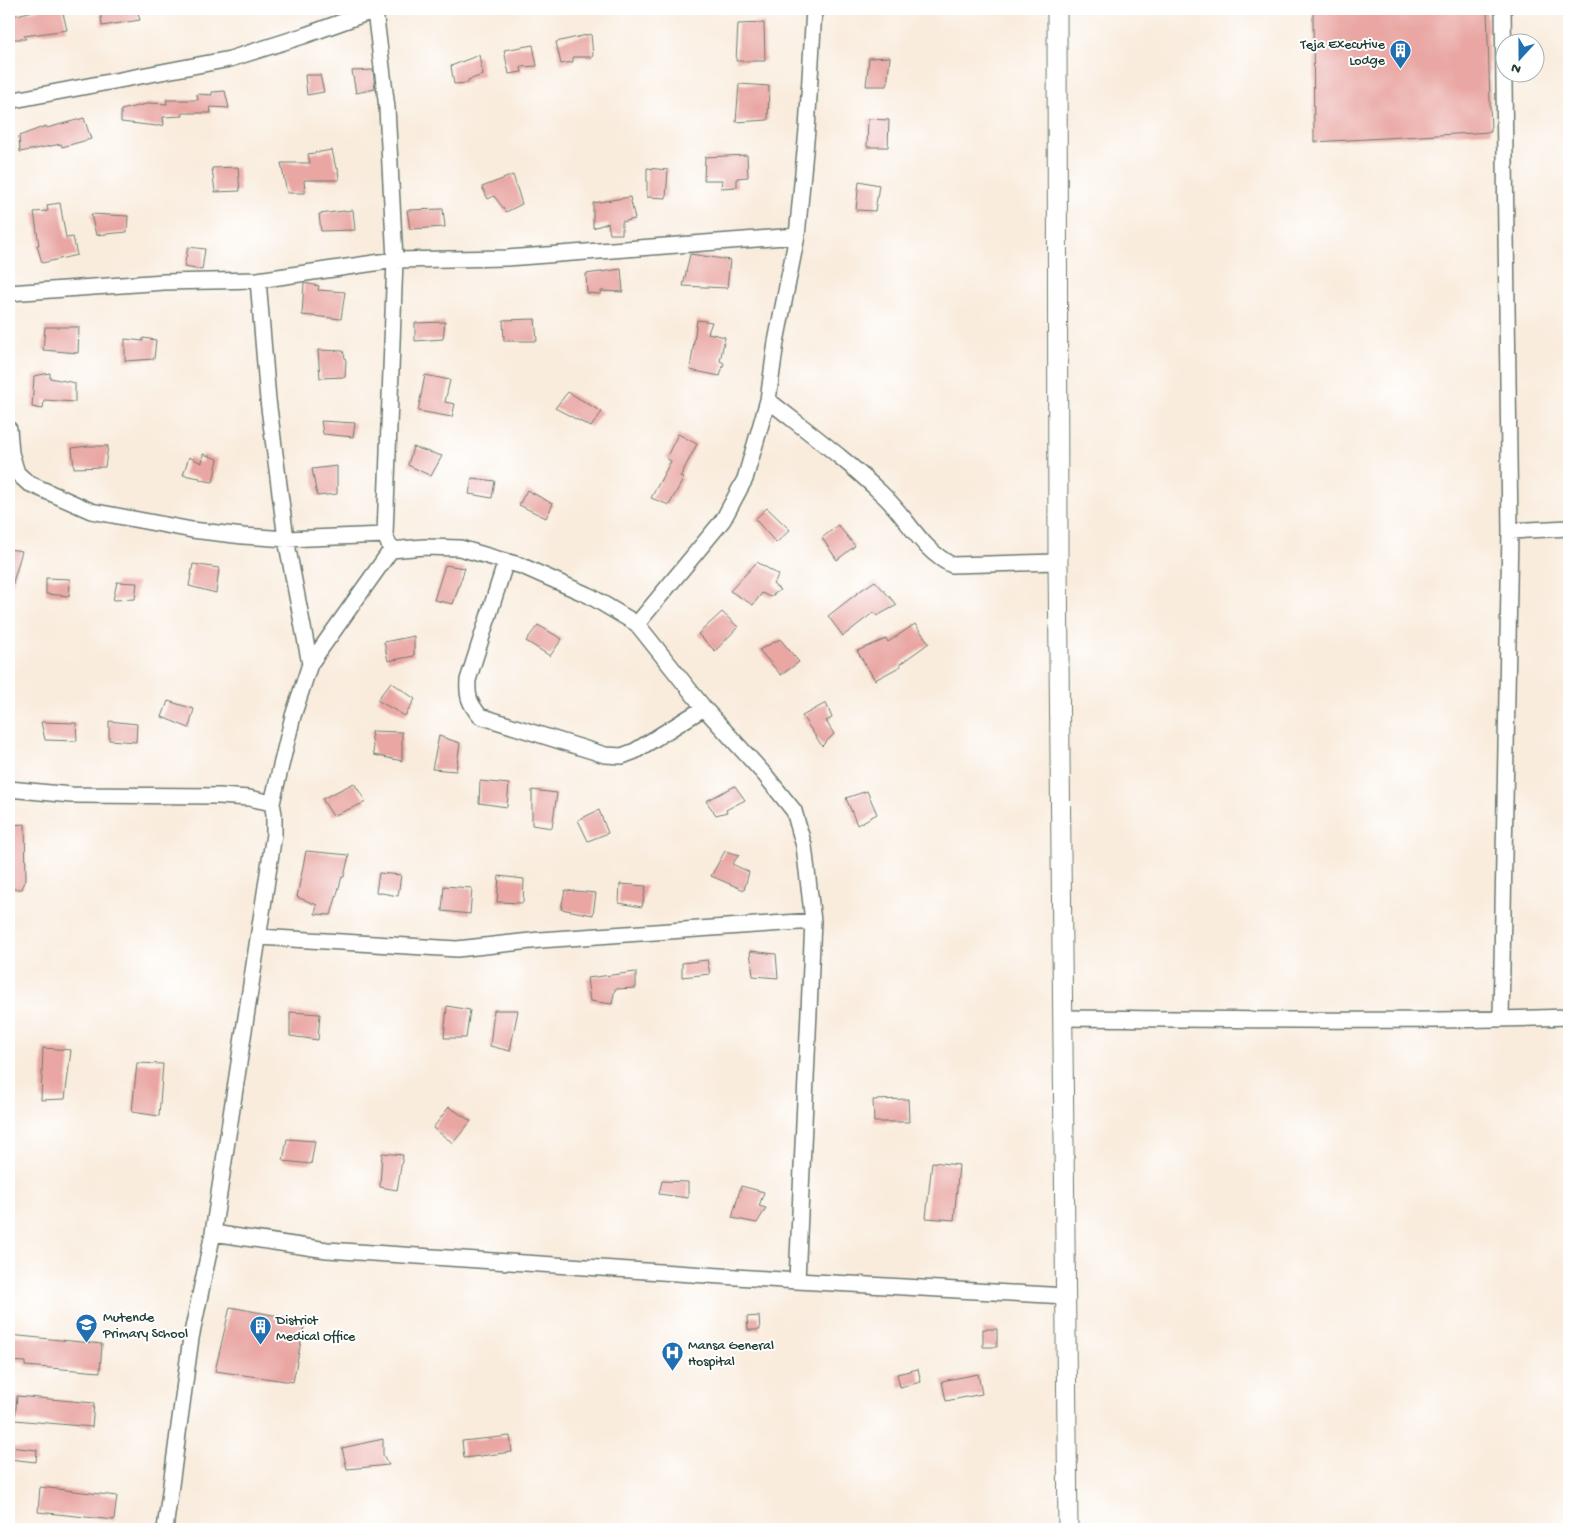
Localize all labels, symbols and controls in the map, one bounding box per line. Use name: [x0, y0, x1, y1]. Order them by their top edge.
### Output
north arrow: [1496, 32, 1546, 82]
place label: Teja Executive Lodge: [1299, 37, 1386, 70]
building icon: Teja Executive Lodge: [1389, 39, 1413, 70]
text: N: [1509, 58, 1524, 77]
place label: Mutende Primary School: [102, 1310, 188, 1343]
school or university icon: Mutende Primary School: [75, 1312, 99, 1343]
place label: District Medical Office: [275, 1313, 356, 1346]
building icon: District Medical Office: [248, 1315, 272, 1346]
place label: Mansa General Hospital: [688, 1338, 774, 1371]
hospital icon: Mansa General Hospital: [660, 1340, 684, 1371]

